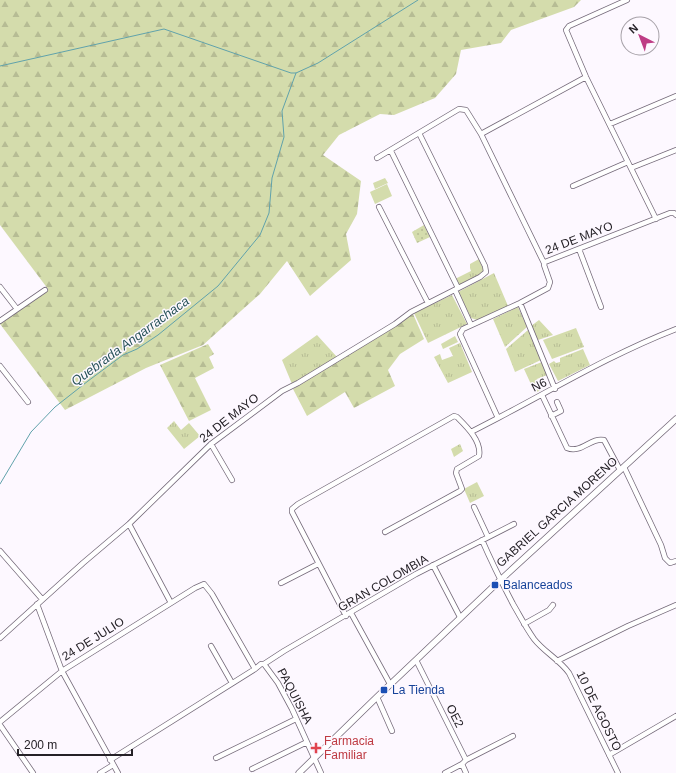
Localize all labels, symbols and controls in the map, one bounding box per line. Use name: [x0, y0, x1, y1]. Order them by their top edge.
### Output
north arrow: [620, 16, 660, 56]
text: N: [626, 21, 640, 36]
street label: 24 DE MAYO: [543, 219, 615, 257]
water label: Quebrada Angarrachaca: [68, 293, 192, 389]
street label: N6: [529, 375, 549, 395]
street label: 24 DE MAYO: [197, 391, 261, 445]
street label: GABRIEL GARCIA MORENO: [494, 454, 620, 570]
street label: GRAN COLOMBIA: [336, 552, 430, 614]
place label: Balanceados: [503, 578, 572, 592]
marker: Balanceados: [490, 580, 500, 590]
street label: 24 DE JULIO: [59, 614, 127, 664]
street label: PAQUISHA: [274, 666, 316, 726]
street label: 10 DE AGOSTO: [574, 669, 624, 753]
place label: La Tienda: [392, 683, 445, 697]
marker: La Tienda: [379, 685, 389, 695]
street label: OE2: [443, 702, 467, 730]
scale bar: [18, 731, 132, 757]
place label: Farmacia Familiar: [324, 734, 374, 762]
text: 200 m: [24, 738, 57, 752]
marker: Farmacia Familiar: [311, 743, 321, 753]

